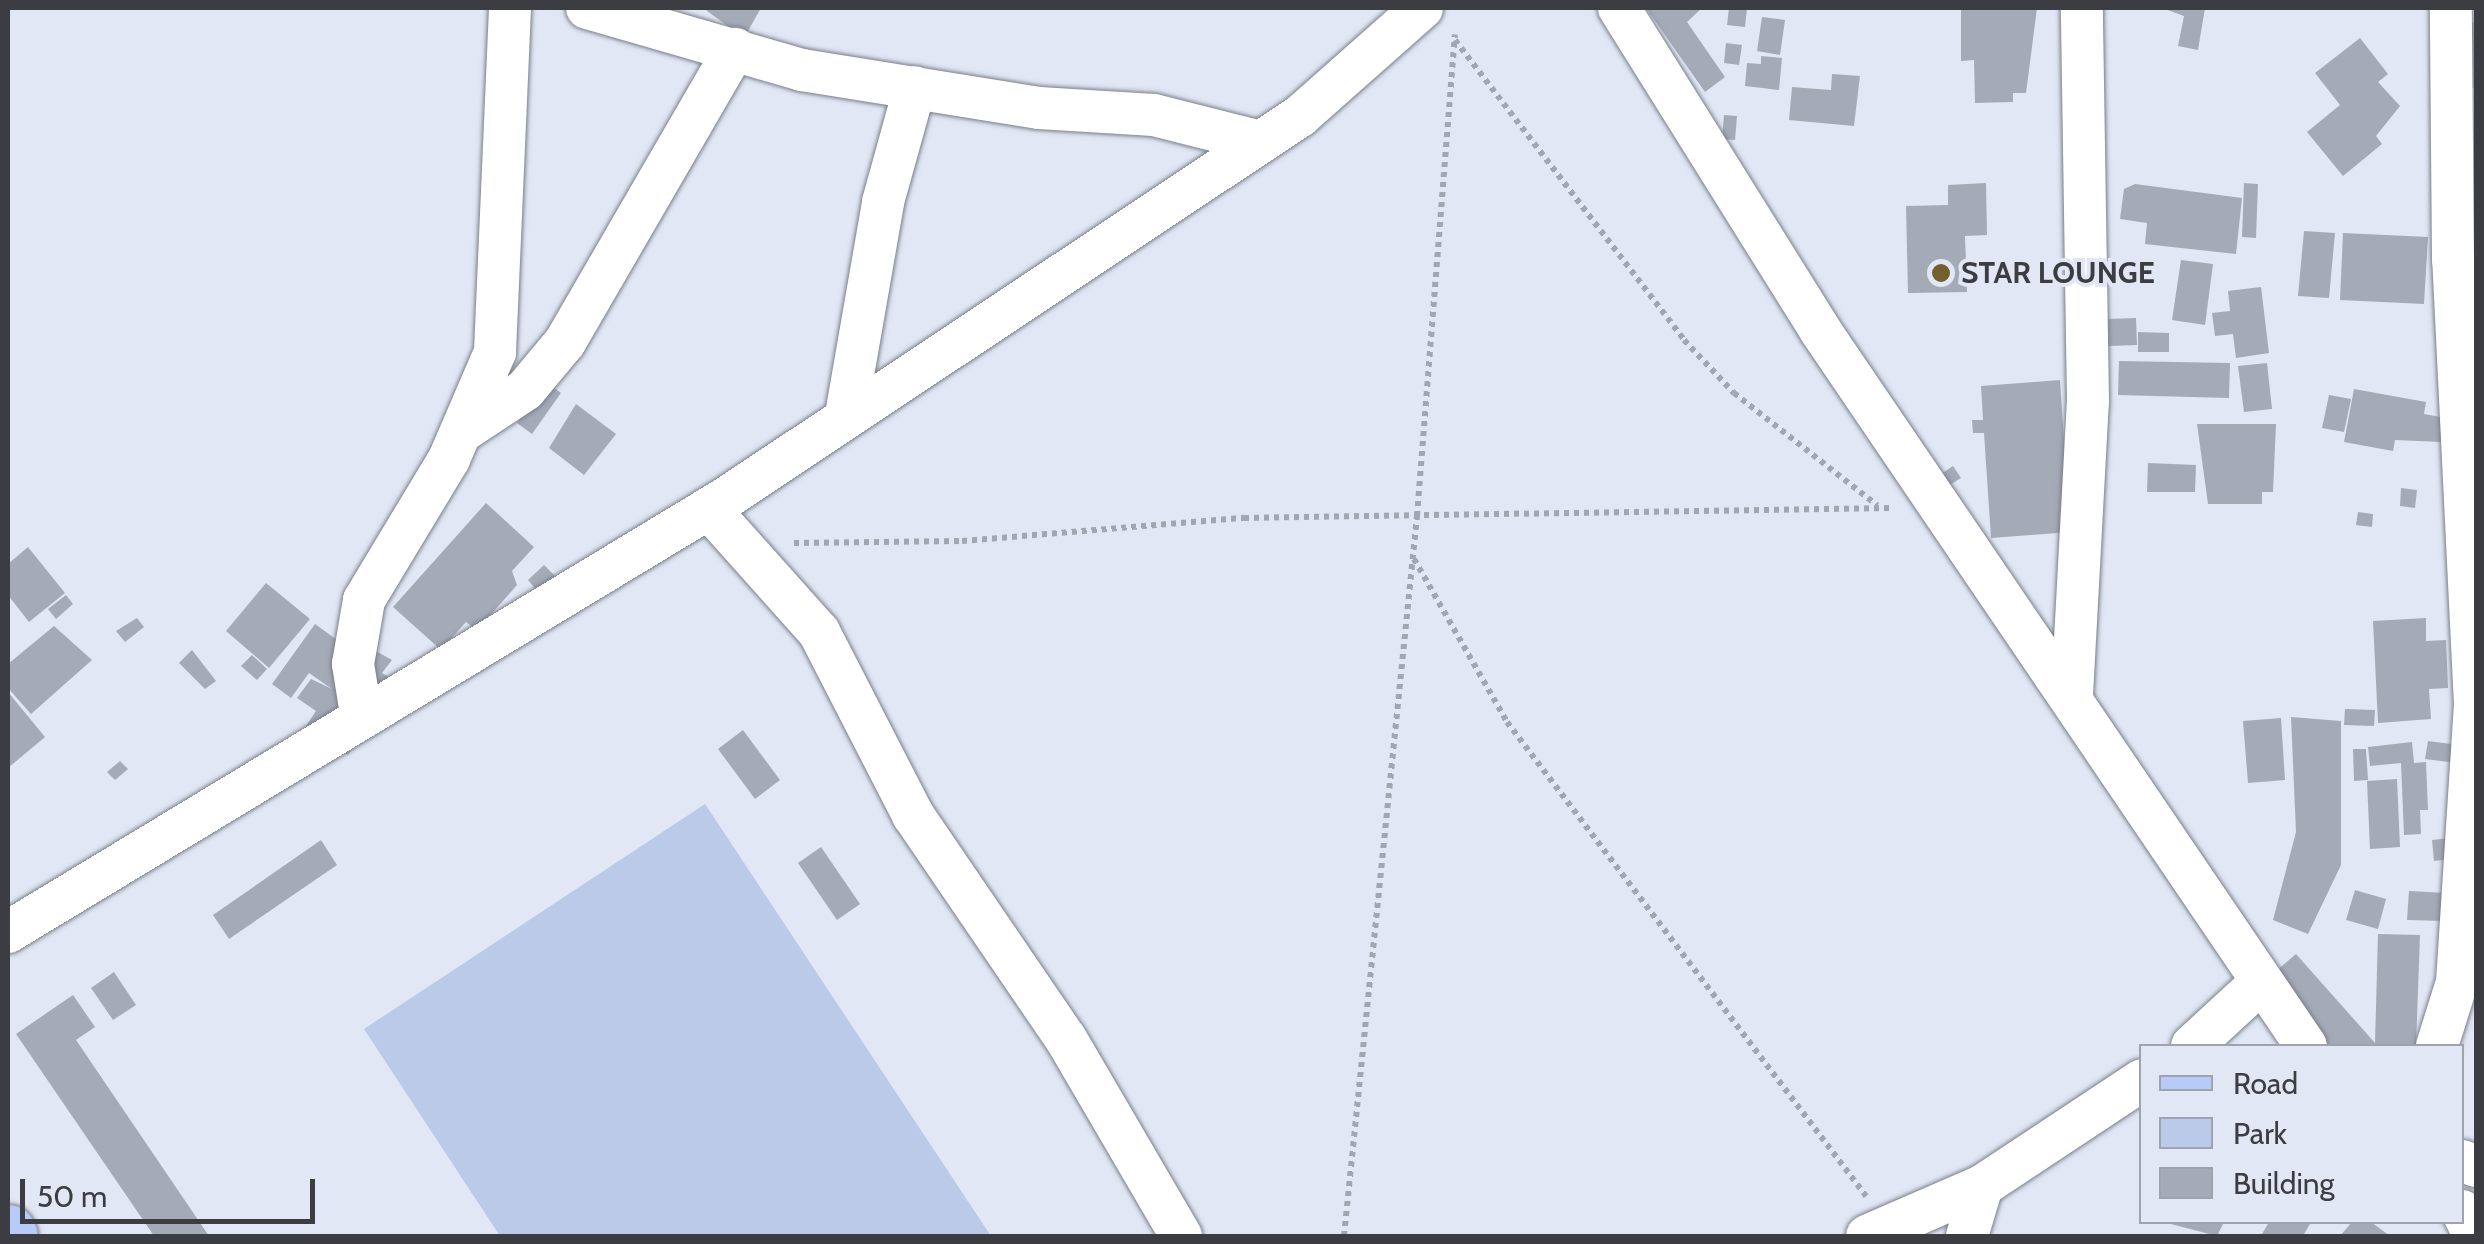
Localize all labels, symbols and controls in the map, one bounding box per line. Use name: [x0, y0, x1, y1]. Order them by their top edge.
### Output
place label: STAR LOUNGE: [1961, 255, 2155, 291]
marker: STAR LOUNGE: [1930, 262, 1952, 284]
legend: [2139, 1044, 2464, 1224]
text: Road: [2233, 1065, 2298, 1102]
text: Park: [2233, 1115, 2287, 1152]
scale bar: [25, 1159, 320, 1221]
text: Building: [2233, 1165, 2335, 1202]
text: 50 m: [37, 1178, 107, 1215]

